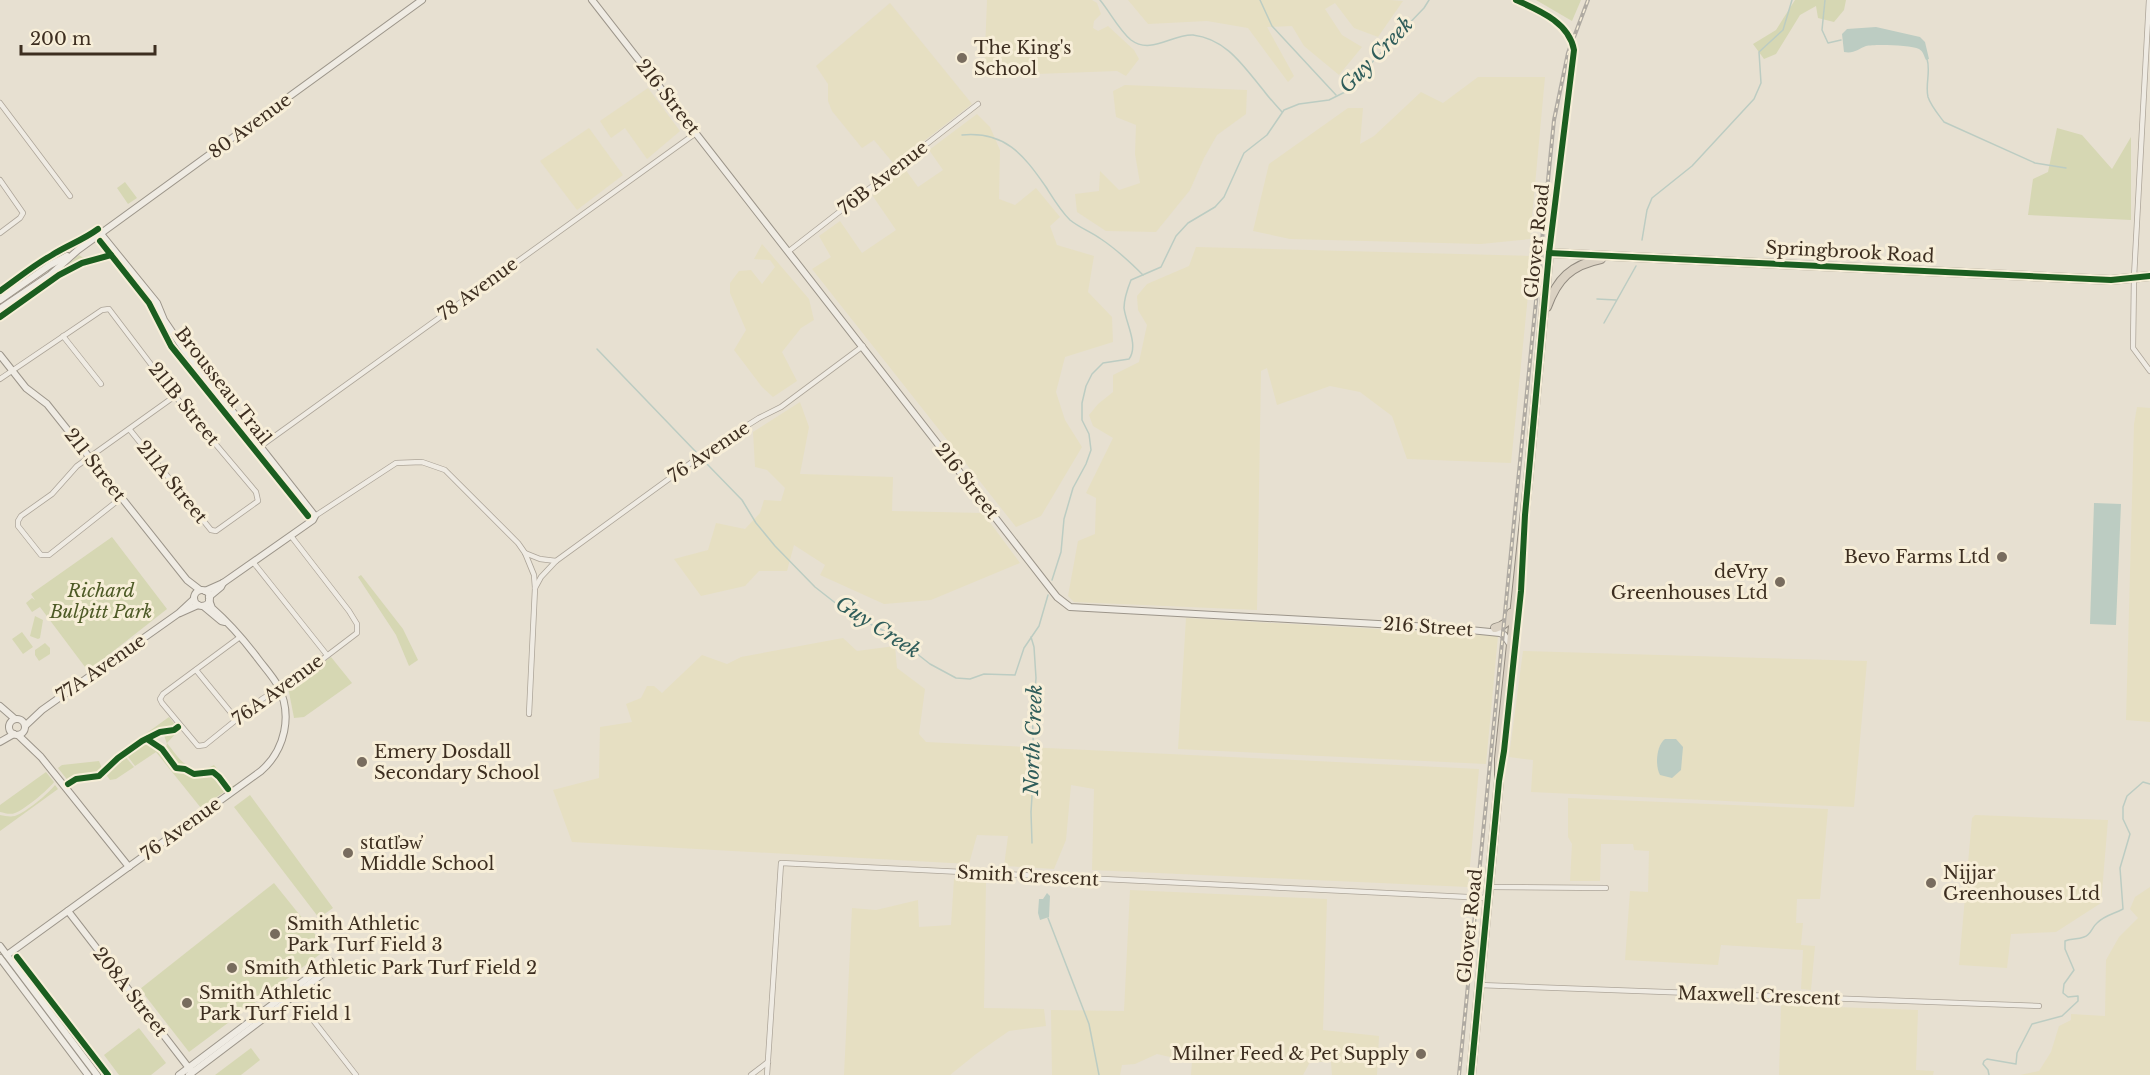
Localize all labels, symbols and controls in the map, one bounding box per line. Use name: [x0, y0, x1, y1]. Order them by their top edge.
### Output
water label: Guy Creek: [1334, 12, 1418, 98]
scale bar: [21, 18, 154, 56]
text: 200 m: [30, 28, 91, 50]
place label: The King's School: [974, 37, 1071, 80]
marker: The King's School: [955, 51, 969, 65]
street label: 216 Street: [632, 55, 704, 139]
street label: 80 Avenue: [204, 89, 296, 163]
street label: 76B Avenue: [834, 136, 932, 220]
street label: Glover Road: [1520, 183, 1554, 299]
street label: Springbrook Road: [1765, 237, 1935, 267]
street label: 78 Avenue: [434, 253, 522, 325]
street label: Brousseau Trail: [170, 323, 276, 449]
street label: 211B Street: [144, 358, 224, 450]
street label: 76 Avenue: [664, 417, 754, 487]
street label: 211 Street: [60, 424, 130, 506]
street label: 211A Street: [132, 436, 212, 528]
street label: 216 Street: [931, 439, 1003, 523]
place label: Bevo Farms Ltd: [1844, 546, 1990, 568]
marker: Bevo Farms Ltd: [1995, 550, 2009, 564]
place label: deVry Greenhouses Ltd: [1611, 561, 1768, 604]
marker: deVry Greenhouses Ltd: [1773, 575, 1787, 589]
park label: Richard Bulpitt Park: [49, 580, 152, 623]
water label: Guy Creek: [831, 591, 925, 663]
street label: 216 Street: [1382, 613, 1474, 641]
street label: 77A Avenue: [52, 629, 150, 707]
street label: 76A Avenue: [228, 650, 328, 730]
water label: North Creek: [1019, 684, 1047, 797]
place label: Emery Dosdall Secondary School: [374, 741, 540, 784]
marker: Emery Dosdall Secondary School: [355, 755, 369, 769]
street label: 76 Avenue: [137, 793, 225, 865]
place label: stɑtl̓əw̓ Middle School: [360, 832, 495, 875]
marker: stɑtl̓əw̓ Middle School: [341, 846, 355, 860]
street label: Smith Crescent: [957, 861, 1100, 891]
place label: Nijjar Greenhouses Ltd: [1943, 862, 2100, 905]
street label: Glover Road: [1453, 868, 1487, 984]
marker: Nijjar Greenhouses Ltd: [1924, 876, 1938, 890]
place label: Smith Athletic Park Turf Field 3: [287, 913, 443, 956]
marker: Smith Athletic Park Turf Field 3: [268, 927, 282, 941]
street label: 208A Street: [88, 943, 172, 1041]
place label: Smith Athletic Park Turf Field 2: [244, 957, 537, 979]
marker: Smith Athletic Park Turf Field 2: [225, 961, 239, 975]
place label: Smith Athletic Park Turf Field 1: [199, 982, 352, 1025]
street label: Maxwell Crescent: [1677, 982, 1841, 1010]
marker: Smith Athletic Park Turf Field 1: [180, 996, 194, 1010]
place label: Milner Feed & Pet Supply: [1172, 1043, 1409, 1065]
marker: Milner Feed & Pet Supply: [1414, 1047, 1428, 1061]

